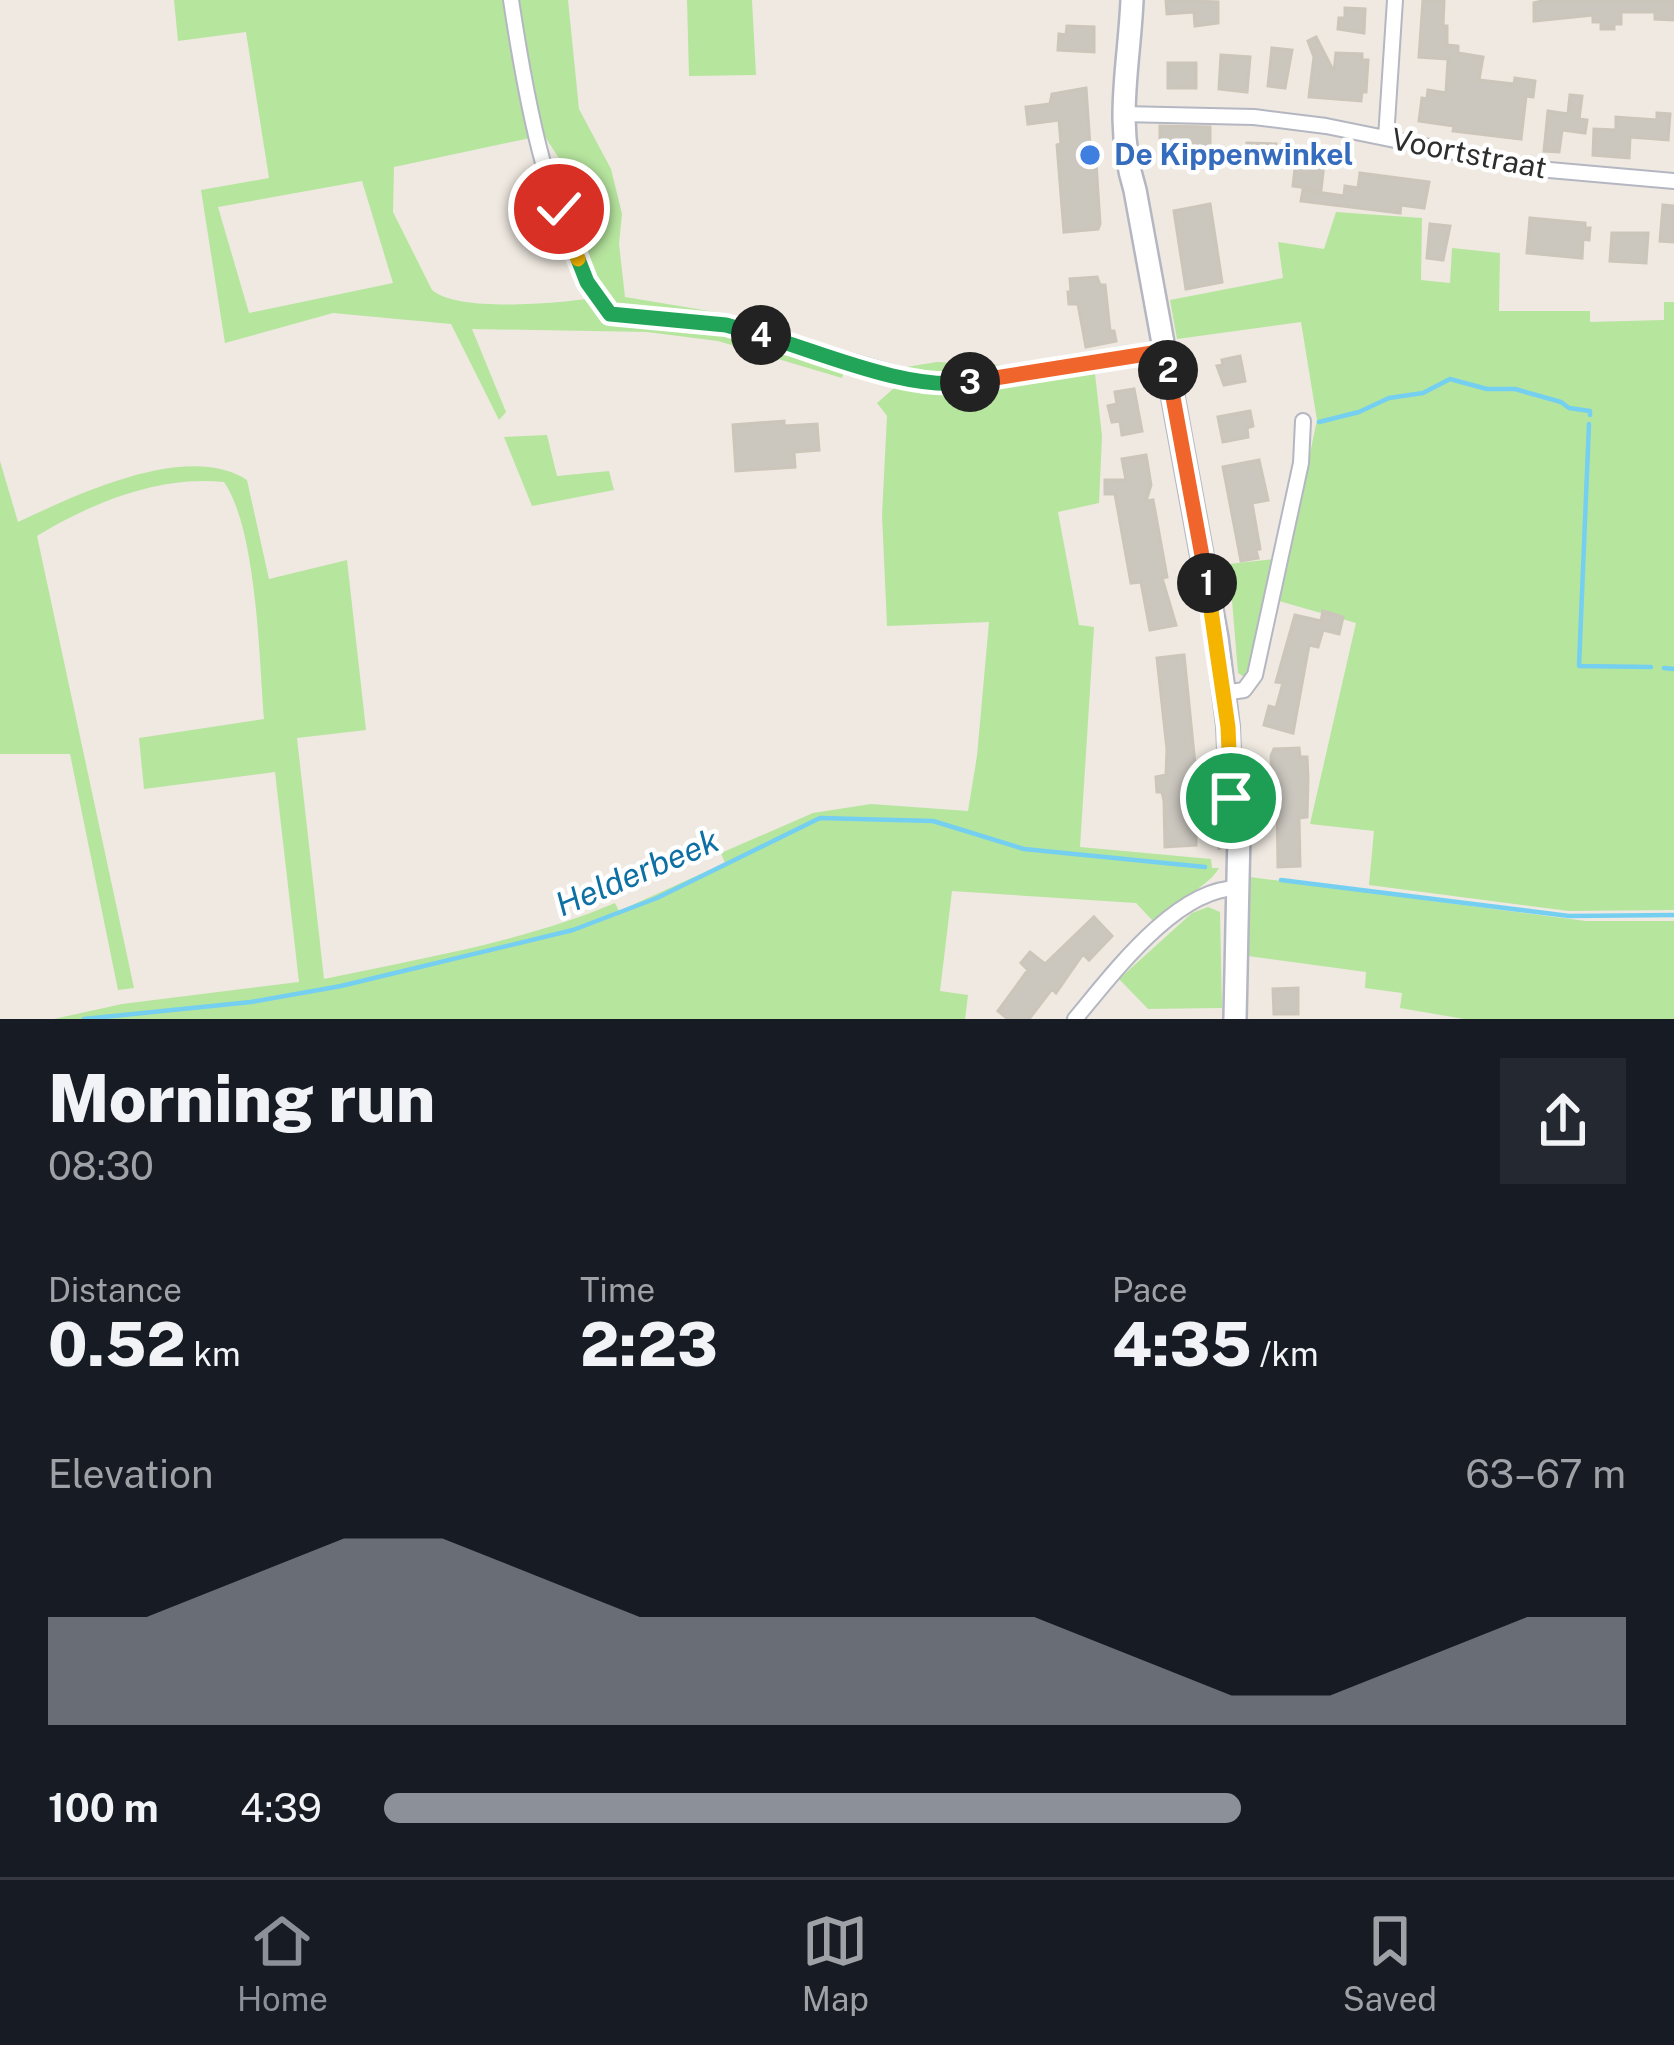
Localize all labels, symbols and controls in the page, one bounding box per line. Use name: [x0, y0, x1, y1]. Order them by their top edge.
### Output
street label: Voortstraat: [1388, 120, 1550, 186]
place label: De Kippenwinkel: [1114, 136, 1353, 172]
marker: De Kippenwinkel: [1077, 142, 1103, 168]
pin: [508, 158, 610, 260]
icon: check: [526, 176, 592, 242]
pin: 4: [731, 305, 791, 365]
text: 4: [750, 316, 772, 354]
pin: 2: [1138, 340, 1198, 400]
text: 2: [1158, 351, 1178, 389]
pin: 3: [940, 352, 1000, 412]
text: 3: [959, 363, 981, 401]
pin: 1: [1177, 553, 1237, 613]
text: 1: [1200, 564, 1214, 602]
pin: [1180, 747, 1282, 849]
icon: arrive: [1198, 765, 1264, 831]
water label: Helderbeek: [550, 821, 724, 923]
button: share: [1500, 1058, 1626, 1184]
text: Morning run: [48, 1059, 435, 1137]
text: 08:30: [48, 1143, 154, 1189]
text: Distance: [48, 1271, 182, 1309]
text: Time: [580, 1271, 655, 1309]
text: Pace: [1112, 1271, 1187, 1309]
text: 0.52: [48, 1309, 186, 1380]
text: 2:23: [580, 1309, 718, 1380]
text: 4:35: [1112, 1309, 1252, 1380]
text: km: [186, 1335, 241, 1373]
text: /km: [1252, 1335, 1318, 1373]
text: Elevation: [48, 1451, 214, 1497]
text: 63–67 m: [1466, 1451, 1626, 1497]
text: 100 m: [48, 1785, 159, 1831]
text: 4:39: [240, 1785, 322, 1831]
tab: Home: [237, 1908, 328, 2018]
tab: Map: [802, 1908, 869, 2018]
tab: Saved: [1343, 1908, 1437, 2018]

